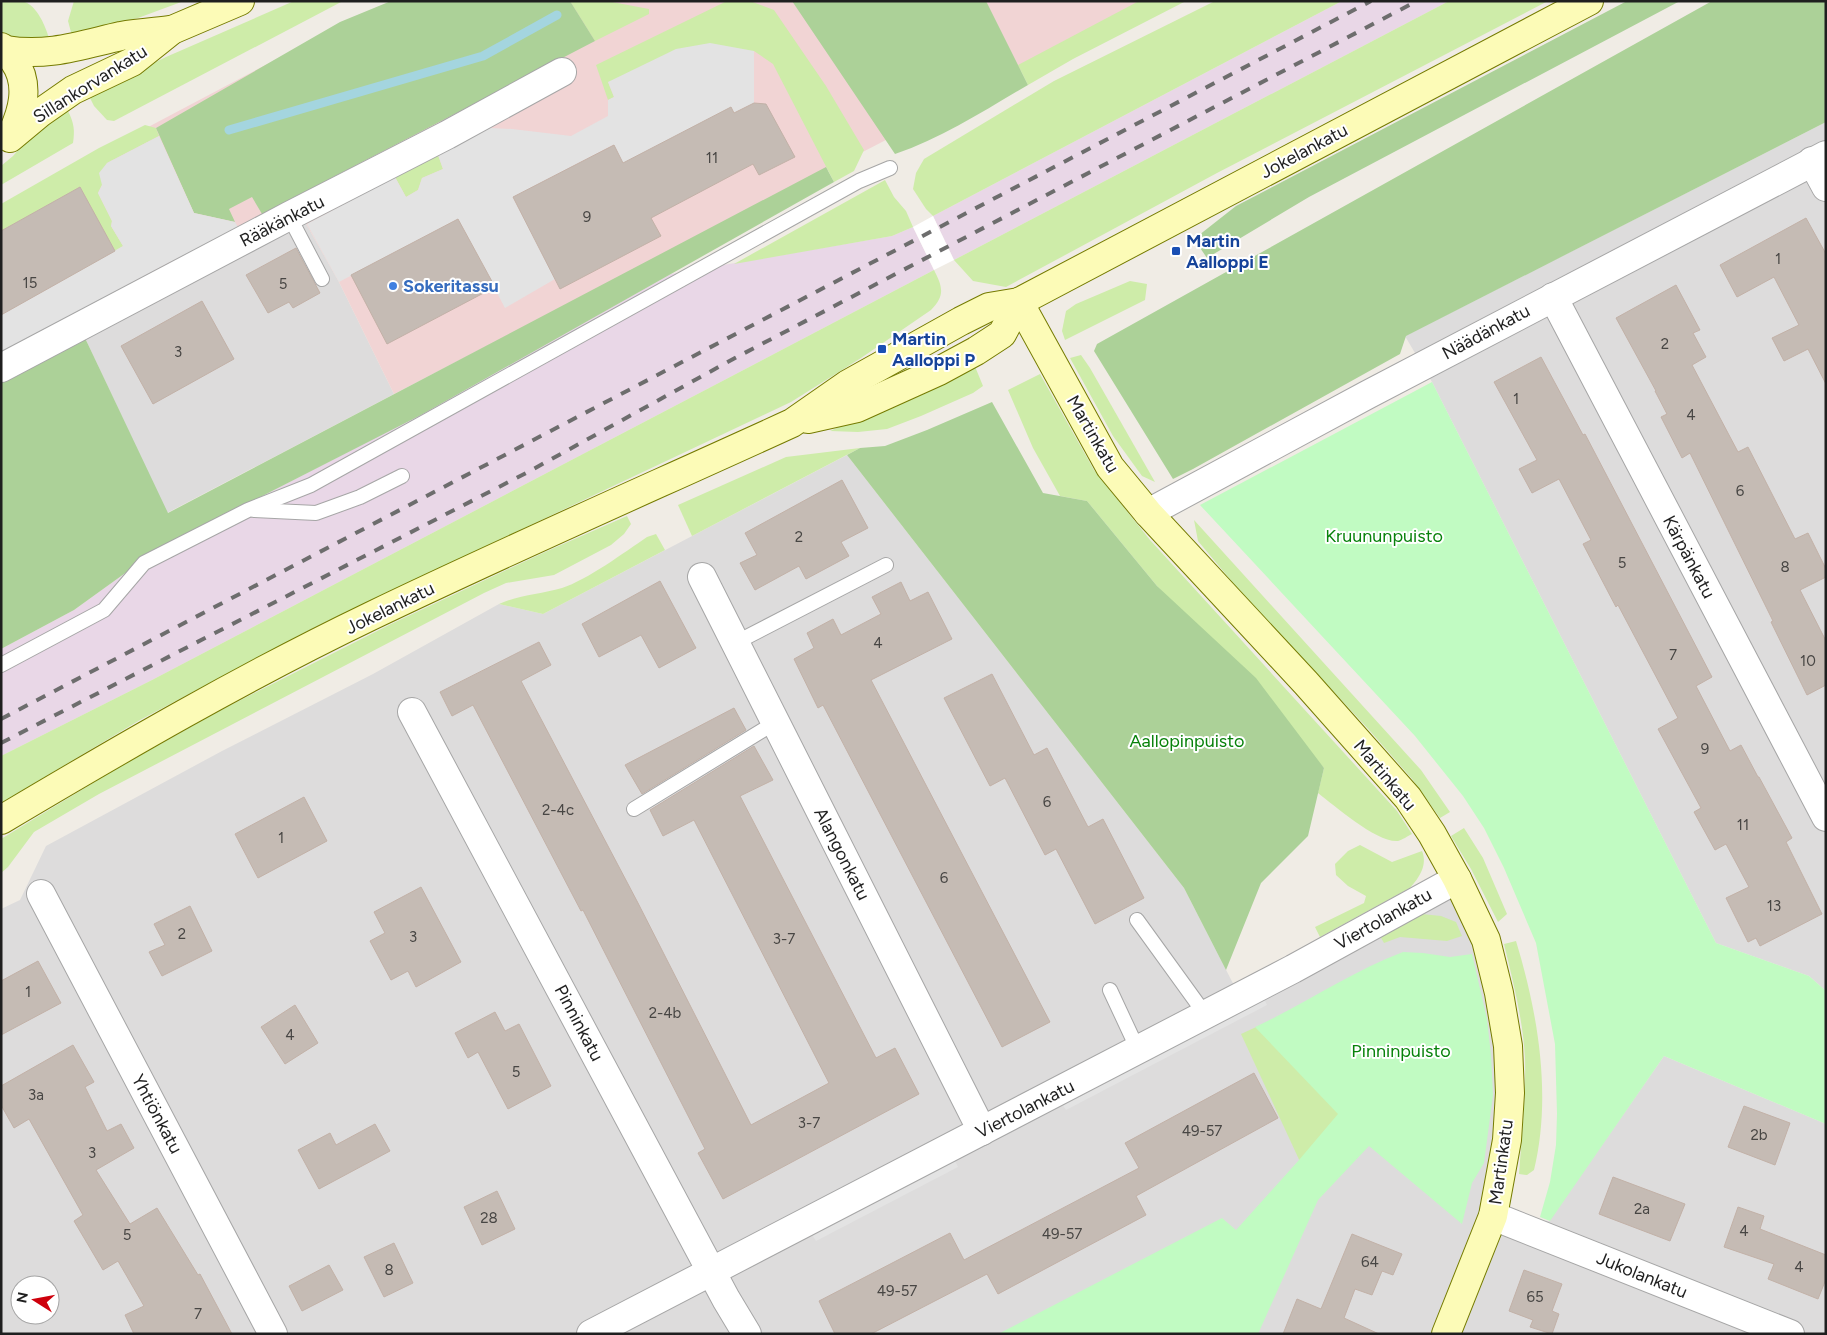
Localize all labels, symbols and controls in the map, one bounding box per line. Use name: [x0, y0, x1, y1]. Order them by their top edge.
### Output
street label: Sillankorvankatu: [29, 40, 151, 128]
street label: Jokelankatu: [1257, 119, 1351, 183]
house number: 11: [706, 149, 718, 167]
street label: Rääkänkatu: [236, 190, 328, 252]
house number: 9: [583, 208, 591, 226]
place label: Martin Aalloppi E: [1186, 230, 1269, 273]
marker: Martin Aalloppi E: [1170, 245, 1182, 257]
house number: 1: [1775, 250, 1781, 268]
house number: 15: [23, 274, 37, 292]
house number: 5: [279, 275, 287, 293]
place label: Sokeritassu: [403, 275, 499, 297]
marker: Sokeritassu: [387, 280, 399, 292]
street label: Näädänkatu: [1438, 300, 1534, 364]
place label: Martin Aalloppi P: [892, 328, 975, 371]
house number: 2: [1661, 335, 1669, 353]
house number: 3: [174, 343, 182, 361]
marker: Martin Aalloppi P: [876, 343, 888, 355]
house number: 1: [1513, 390, 1519, 408]
street label: Martinkatu: [1062, 391, 1124, 477]
house number: 4: [1686, 406, 1696, 424]
house number: 6: [1736, 482, 1745, 500]
street label: Kärpänkatu: [1658, 512, 1720, 602]
park label: Kruununpuisto: [1325, 525, 1443, 547]
house number: 2: [795, 528, 803, 546]
house number: 5: [1618, 554, 1626, 572]
house number: 8: [1780, 558, 1790, 576]
street label: Jokelankatu: [342, 577, 438, 639]
house number: 4: [873, 634, 883, 652]
house number: 7: [1669, 646, 1677, 664]
house number: 10: [1800, 652, 1816, 670]
park label: Aallopinpuisto: [1130, 730, 1244, 752]
street label: Martinkatu: [1349, 735, 1421, 815]
house number: 9: [1701, 740, 1709, 758]
house number: 6: [1043, 793, 1052, 811]
house number: 2-4c: [542, 801, 574, 819]
street label: Alangonkatu: [809, 804, 875, 904]
house number: 11: [1737, 816, 1749, 834]
house number: 1: [278, 829, 284, 847]
house number: 6: [940, 869, 949, 887]
street label: Viertolankatu: [1331, 883, 1435, 955]
house number: 13: [1767, 897, 1781, 915]
house number: 2: [178, 925, 186, 943]
house number: 3: [409, 928, 417, 946]
house number: 3-7: [773, 930, 795, 948]
street label: Pinninkatu: [550, 981, 608, 1065]
house number: 1: [25, 983, 31, 1001]
house number: 2-4b: [649, 1004, 682, 1022]
house number: 4: [285, 1026, 295, 1044]
park label: Pinninpuisto: [1351, 1040, 1451, 1062]
house number: 5: [512, 1063, 520, 1081]
street label: Yhtiönkatu: [127, 1070, 187, 1158]
street label: Viertolankatu: [972, 1075, 1078, 1143]
house number: 3a: [28, 1086, 44, 1104]
house number: 3-7: [798, 1114, 820, 1132]
street label: Martinkatu: [1484, 1118, 1518, 1206]
house number: 49-57: [1182, 1122, 1222, 1140]
house number: 2b: [1750, 1126, 1768, 1144]
house number: 3: [88, 1144, 96, 1162]
house number: 2a: [1634, 1200, 1650, 1218]
house number: 28: [480, 1209, 498, 1227]
house number: 4: [1739, 1222, 1749, 1240]
house number: 49-57: [1042, 1225, 1082, 1243]
house number: 5: [123, 1226, 131, 1244]
street label: Jukolankatu: [1593, 1247, 1691, 1303]
house number: 64: [1361, 1253, 1379, 1271]
house number: 4: [1794, 1258, 1804, 1276]
house number: 8: [384, 1261, 394, 1279]
north arrow: [10, 1275, 60, 1325]
house number: 49-57: [877, 1282, 917, 1300]
house number: 65: [1526, 1288, 1544, 1306]
text: N: [13, 1291, 32, 1305]
house number: 7: [194, 1305, 202, 1323]

